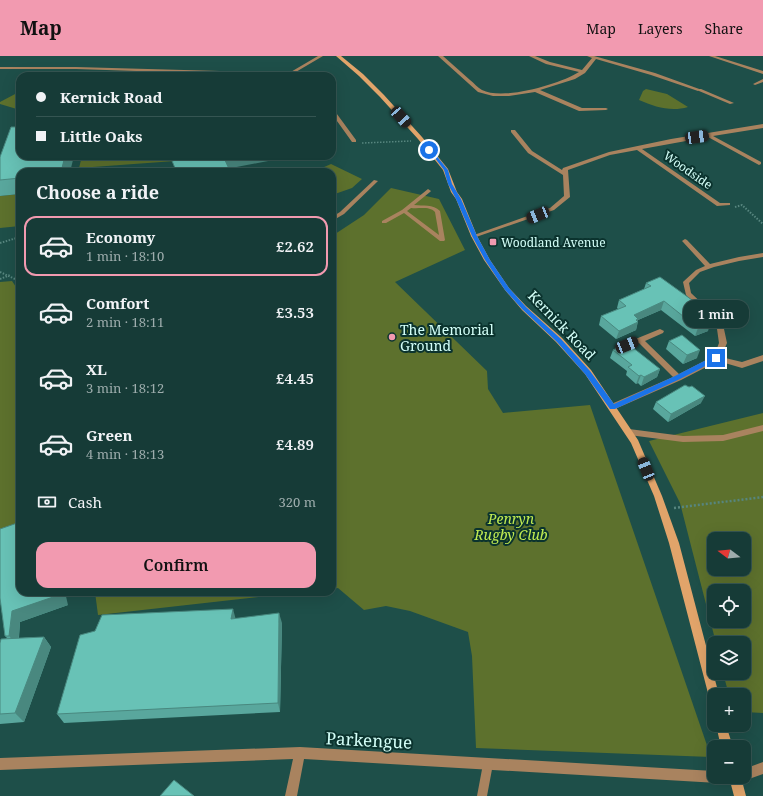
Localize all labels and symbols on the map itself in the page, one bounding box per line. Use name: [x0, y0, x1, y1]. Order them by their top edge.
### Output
car: [389, 104, 413, 130]
car: [684, 129, 710, 145]
route start: [420, 141, 438, 159]
street label: Woodside: [660, 147, 716, 193]
car: [525, 205, 551, 225]
place label: Woodland Avenue: [501, 234, 606, 251]
marker: Woodland Avenue: [488, 237, 498, 247]
street label: Kernick Road: [524, 286, 600, 364]
callout: 1 min: [683, 300, 749, 328]
place label: The Memorial Ground: [400, 320, 494, 355]
marker: The Memorial Ground: [387, 332, 397, 342]
car: [614, 335, 640, 355]
route end: [707, 349, 725, 367]
car: [636, 456, 656, 482]
park label: Penryn Rugby Club: [473, 509, 548, 544]
north arrow: [707, 532, 751, 576]
street label: Parkengue: [325, 726, 413, 754]

